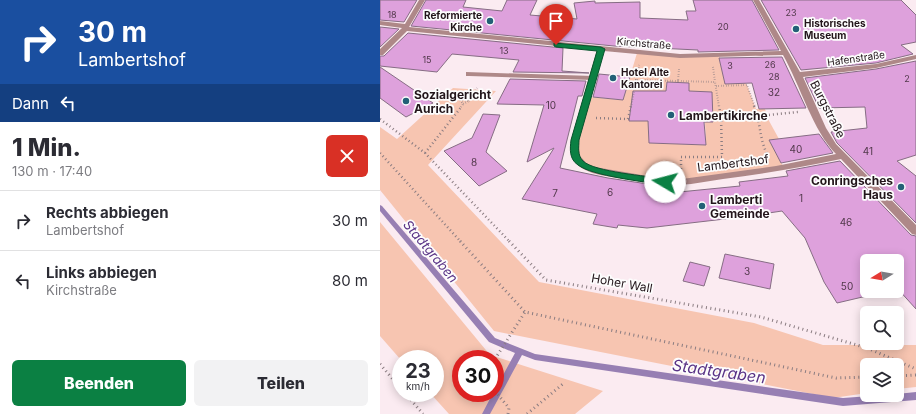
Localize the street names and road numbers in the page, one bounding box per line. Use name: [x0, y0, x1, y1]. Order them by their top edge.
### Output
street label: Kirchstraße: [616, 35, 672, 51]
street label: Hafenstraße: [826, 48, 886, 68]
street label: Burgstraße: [807, 78, 849, 140]
street label: Lambertshof: [696, 151, 770, 175]
street label: Hoher Wall: [590, 270, 654, 296]

